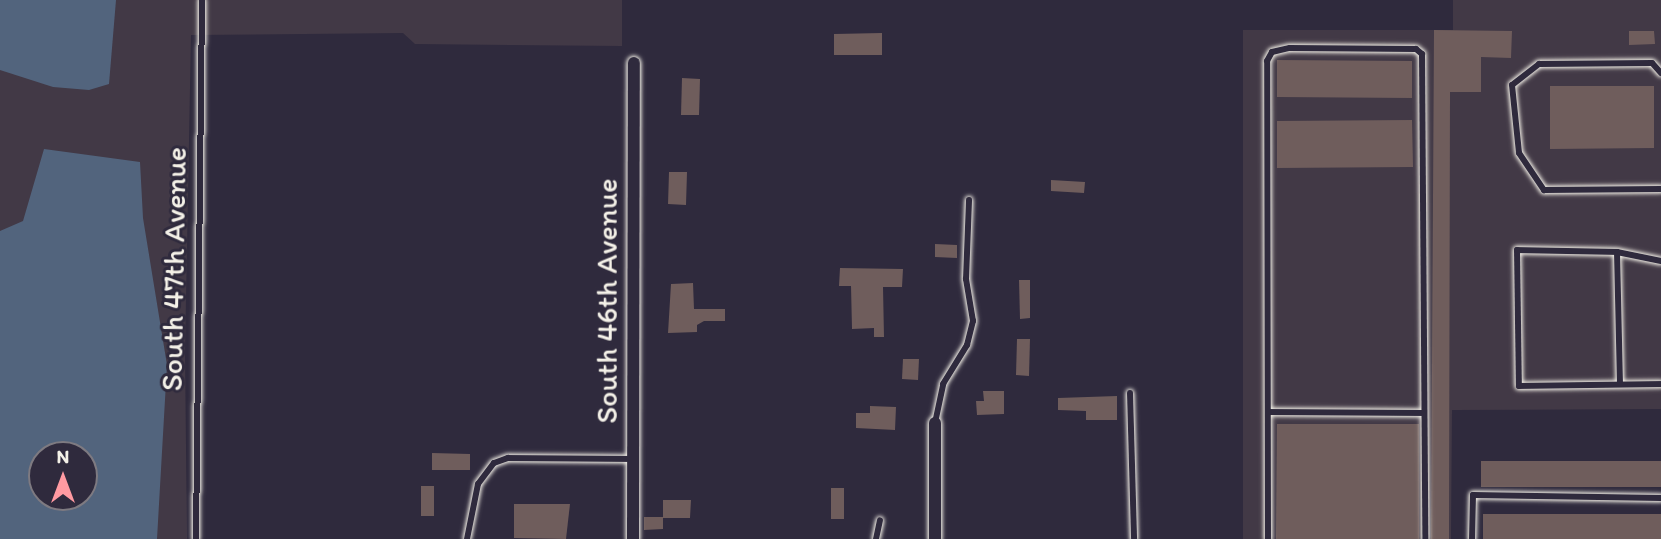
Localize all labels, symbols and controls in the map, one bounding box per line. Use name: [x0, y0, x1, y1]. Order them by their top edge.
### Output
street label: South 47th Avenue: [154, 148, 194, 390]
street label: South 46th Avenue: [589, 179, 625, 423]
north arrow: [28, 441, 98, 511]
text: N: [57, 445, 69, 468]

